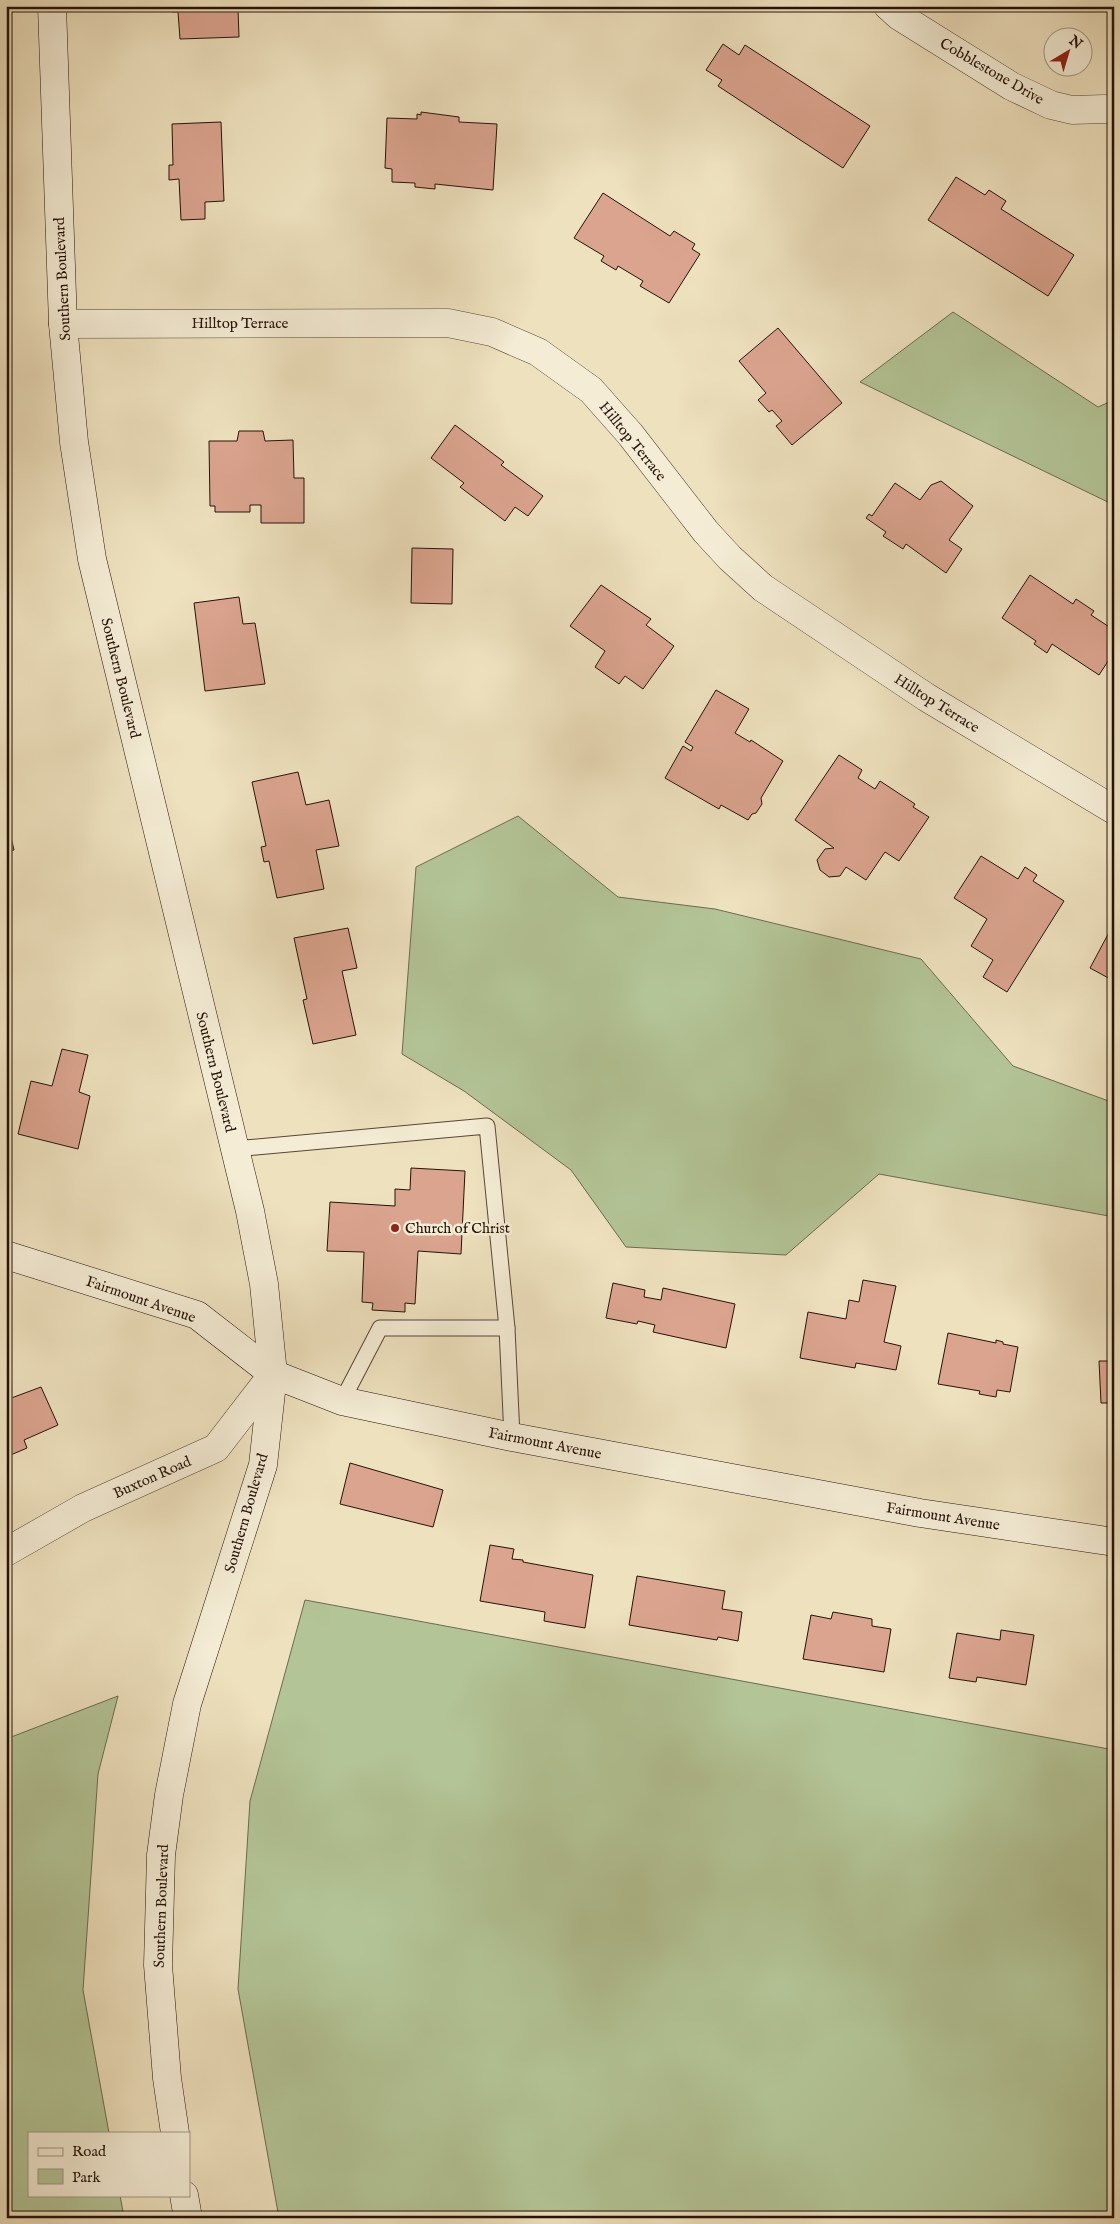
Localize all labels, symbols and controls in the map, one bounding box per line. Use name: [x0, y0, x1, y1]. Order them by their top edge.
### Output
north arrow: [1042, 28, 1092, 78]
text: N: [1064, 31, 1086, 53]
street label: Cobblestone Drive: [936, 34, 1047, 109]
street label: Southern Boulevard: [50, 216, 75, 341]
street label: Hilltop Terrace: [191, 314, 289, 333]
street label: Hilltop Terrace: [595, 398, 671, 485]
street label: Southern Boulevard: [96, 616, 145, 741]
street label: Hilltop Terrace: [891, 670, 983, 737]
street label: Southern Boulevard: [191, 1010, 240, 1135]
place label: Church of Christ: [405, 1219, 510, 1238]
marker: Church of Christ: [389, 1222, 401, 1234]
street label: Fairmount Avenue: [83, 1272, 198, 1327]
street label: Fairmount Avenue: [487, 1423, 603, 1464]
street label: Southern Boulevard: [220, 1450, 273, 1575]
street label: Buxton Road: [110, 1451, 195, 1503]
street label: Fairmount Avenue: [885, 1498, 1001, 1535]
street label: Southern Boulevard: [150, 1843, 173, 1968]
legend: [28, 2132, 190, 2196]
text: Road: [72, 2142, 107, 2161]
text: Park: [72, 2168, 102, 2187]

